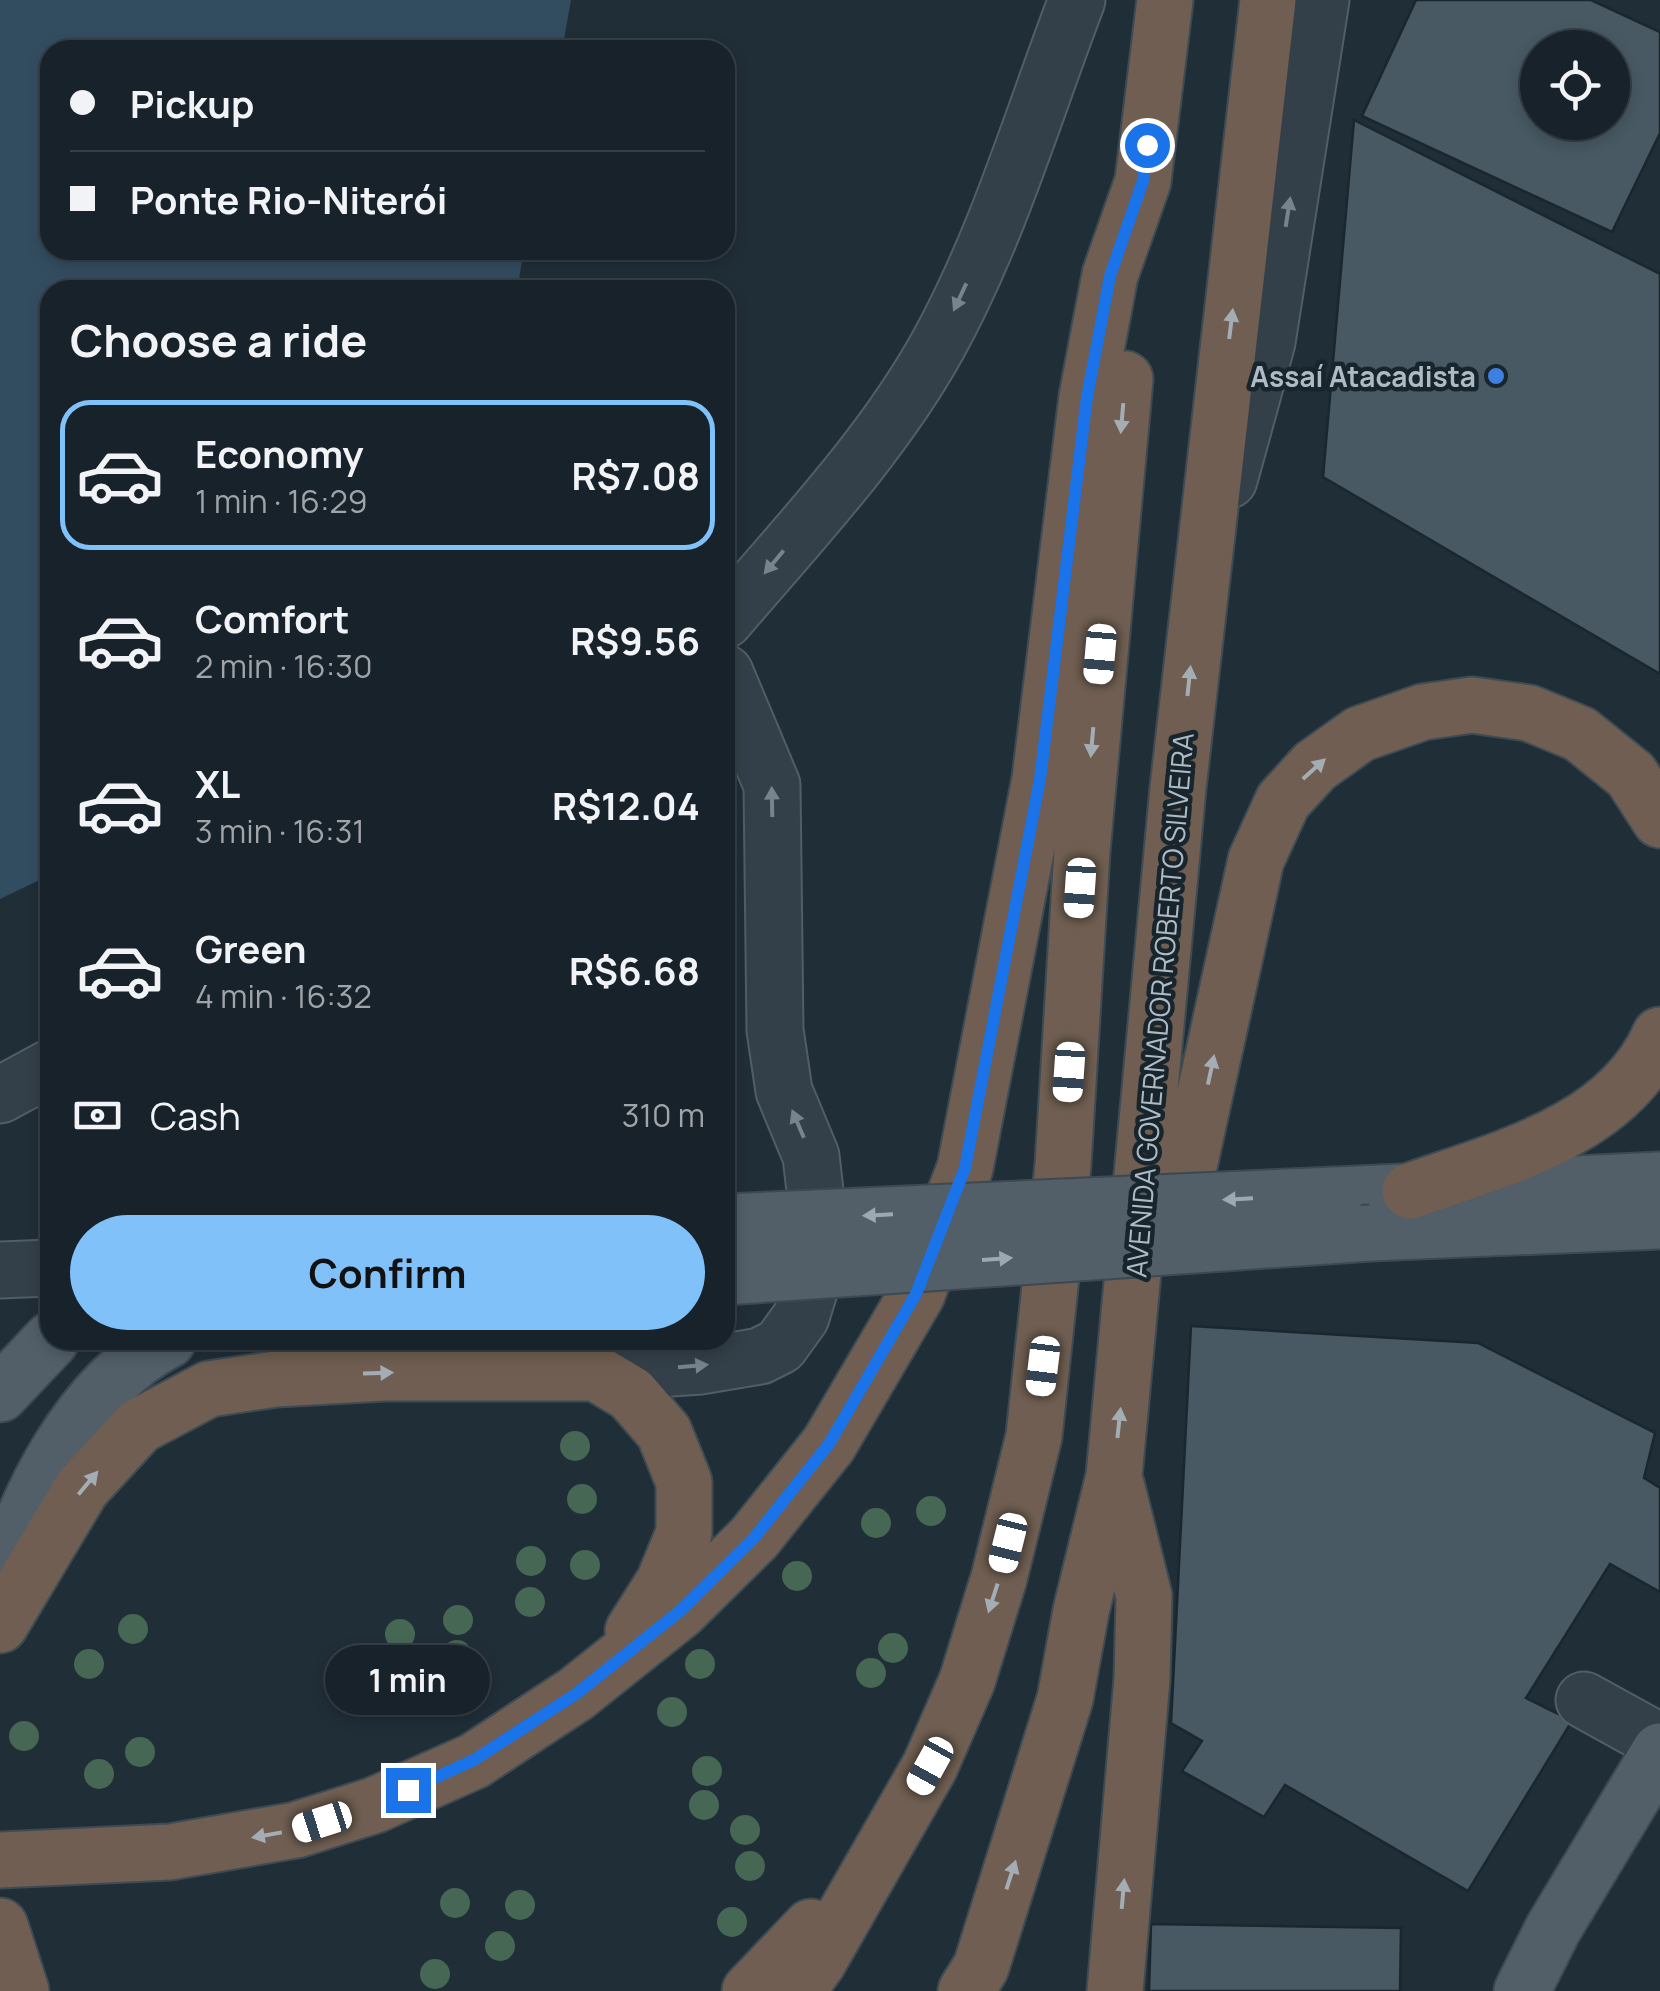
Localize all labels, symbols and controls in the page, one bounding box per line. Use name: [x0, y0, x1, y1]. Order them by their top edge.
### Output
map controls: [1520, 30, 1630, 140]
button: locate: [1520, 30, 1630, 140]
text: Pickup: [130, 77, 254, 129]
route start: [1125, 123, 1170, 168]
text: Ponte Rio-Niterói: [130, 173, 447, 225]
one-way arrow: [1281, 196, 1296, 227]
one-way arrow: [952, 283, 969, 312]
one-way arrow: [1223, 308, 1239, 339]
text: Choose a ride: [70, 309, 367, 371]
place label: Assaí Atacadista: [1250, 357, 1476, 395]
marker: Assaí Atacadista: [1485, 365, 1507, 387]
one-way arrow: [1113, 402, 1129, 434]
text: Economy: [195, 427, 364, 479]
icon: car: [75, 430, 165, 520]
text: R$7.08: [572, 449, 700, 501]
text: 1 min · 16:29: [195, 479, 368, 523]
one-way arrow: [764, 549, 786, 574]
text: Comfort: [195, 592, 349, 644]
icon: car: [75, 595, 165, 685]
text: R$9.56: [570, 614, 700, 666]
car: [1082, 623, 1118, 685]
text: 2 min · 16:30: [195, 644, 372, 688]
one-way arrow: [1181, 665, 1197, 697]
one-way arrow: [1084, 726, 1100, 758]
street label: AVENIDA GOVERNADOR ROBERTO SILVEIRA: [1116, 731, 1202, 1279]
text: XL: [195, 757, 240, 809]
one-way arrow: [1302, 758, 1326, 781]
icon: car: [75, 760, 165, 850]
text: R$12.04: [552, 779, 700, 831]
one-way arrow: [764, 786, 780, 818]
text: 3 min · 16:31: [195, 809, 365, 853]
car: [1063, 857, 1097, 919]
text: Green: [195, 922, 307, 974]
icon: car: [75, 925, 165, 1015]
text: R$6.68: [569, 944, 700, 996]
text: 4 min · 16:32: [195, 974, 372, 1018]
car: [1052, 1041, 1086, 1103]
one-way arrow: [1203, 1055, 1219, 1086]
icon: cash: [70, 1088, 125, 1143]
text: Cash: [150, 1089, 241, 1141]
text: 310 m: [622, 1093, 705, 1137]
one-way arrow: [789, 1109, 805, 1139]
one-way arrow: [1221, 1191, 1253, 1207]
one-way arrow: [861, 1207, 893, 1223]
button: Confirm: [70, 1215, 705, 1330]
one-way arrow: [981, 1251, 1013, 1267]
car: [1024, 1334, 1062, 1398]
one-way arrow: [678, 1358, 710, 1374]
one-way arrow: [362, 1365, 394, 1381]
one-way arrow: [1112, 1407, 1128, 1439]
one-way arrow: [77, 1470, 98, 1495]
car: [986, 1510, 1030, 1576]
one-way arrow: [985, 1583, 1000, 1613]
callout: 1 min: [326, 1645, 490, 1715]
text: 1 min: [368, 1658, 447, 1702]
car: [902, 1732, 958, 1800]
route end: [386, 1768, 431, 1813]
car: [289, 1798, 355, 1846]
one-way arrow: [251, 1828, 282, 1843]
one-way arrow: [1005, 1859, 1020, 1889]
one-way arrow: [1116, 1877, 1132, 1909]

